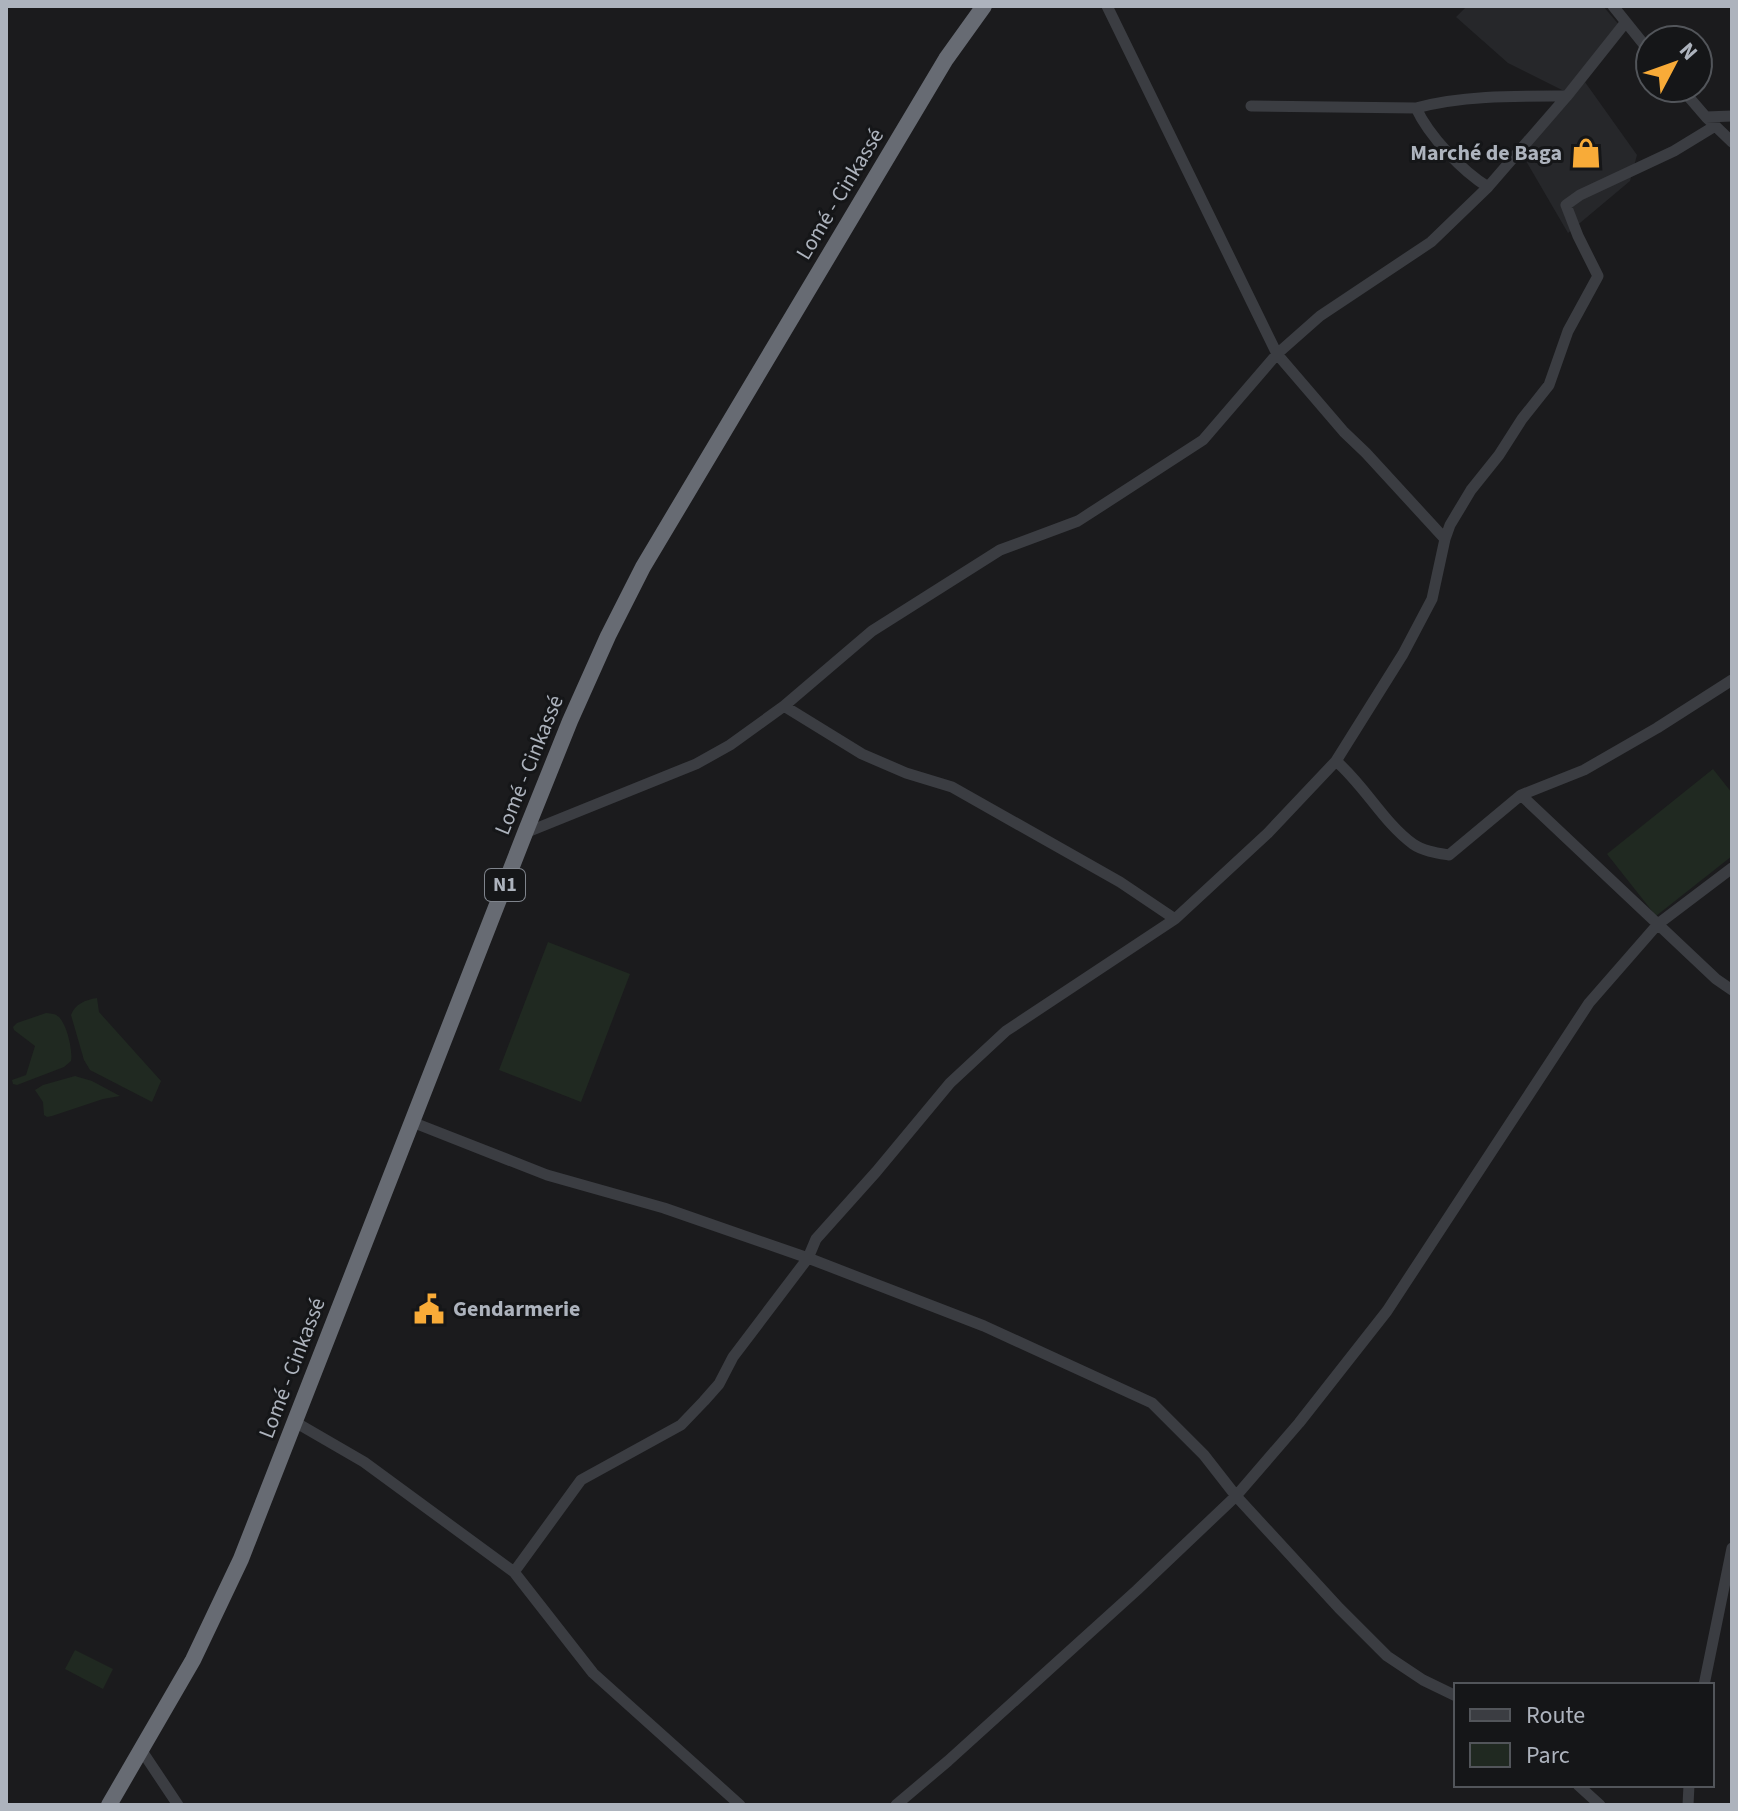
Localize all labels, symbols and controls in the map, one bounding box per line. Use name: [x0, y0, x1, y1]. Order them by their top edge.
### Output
north arrow: [1634, 24, 1714, 104]
text: N: [1671, 36, 1705, 68]
street label: Lomé - Cinkassé: [788, 122, 892, 266]
shop icon: Marché de Baga: [1569, 136, 1603, 170]
place label: Marché de Baga: [1410, 137, 1562, 169]
street label: Lomé - Cinkassé: [486, 690, 572, 840]
road number: N1: [485, 869, 525, 901]
public building icon: Gendarmerie: [412, 1292, 446, 1326]
street label: Lomé - Cinkassé: [250, 1293, 334, 1443]
place label: Gendarmerie: [453, 1293, 580, 1325]
legend: [1454, 1683, 1714, 1787]
text: Route: [1526, 1698, 1585, 1733]
text: Parc: [1526, 1738, 1570, 1773]

